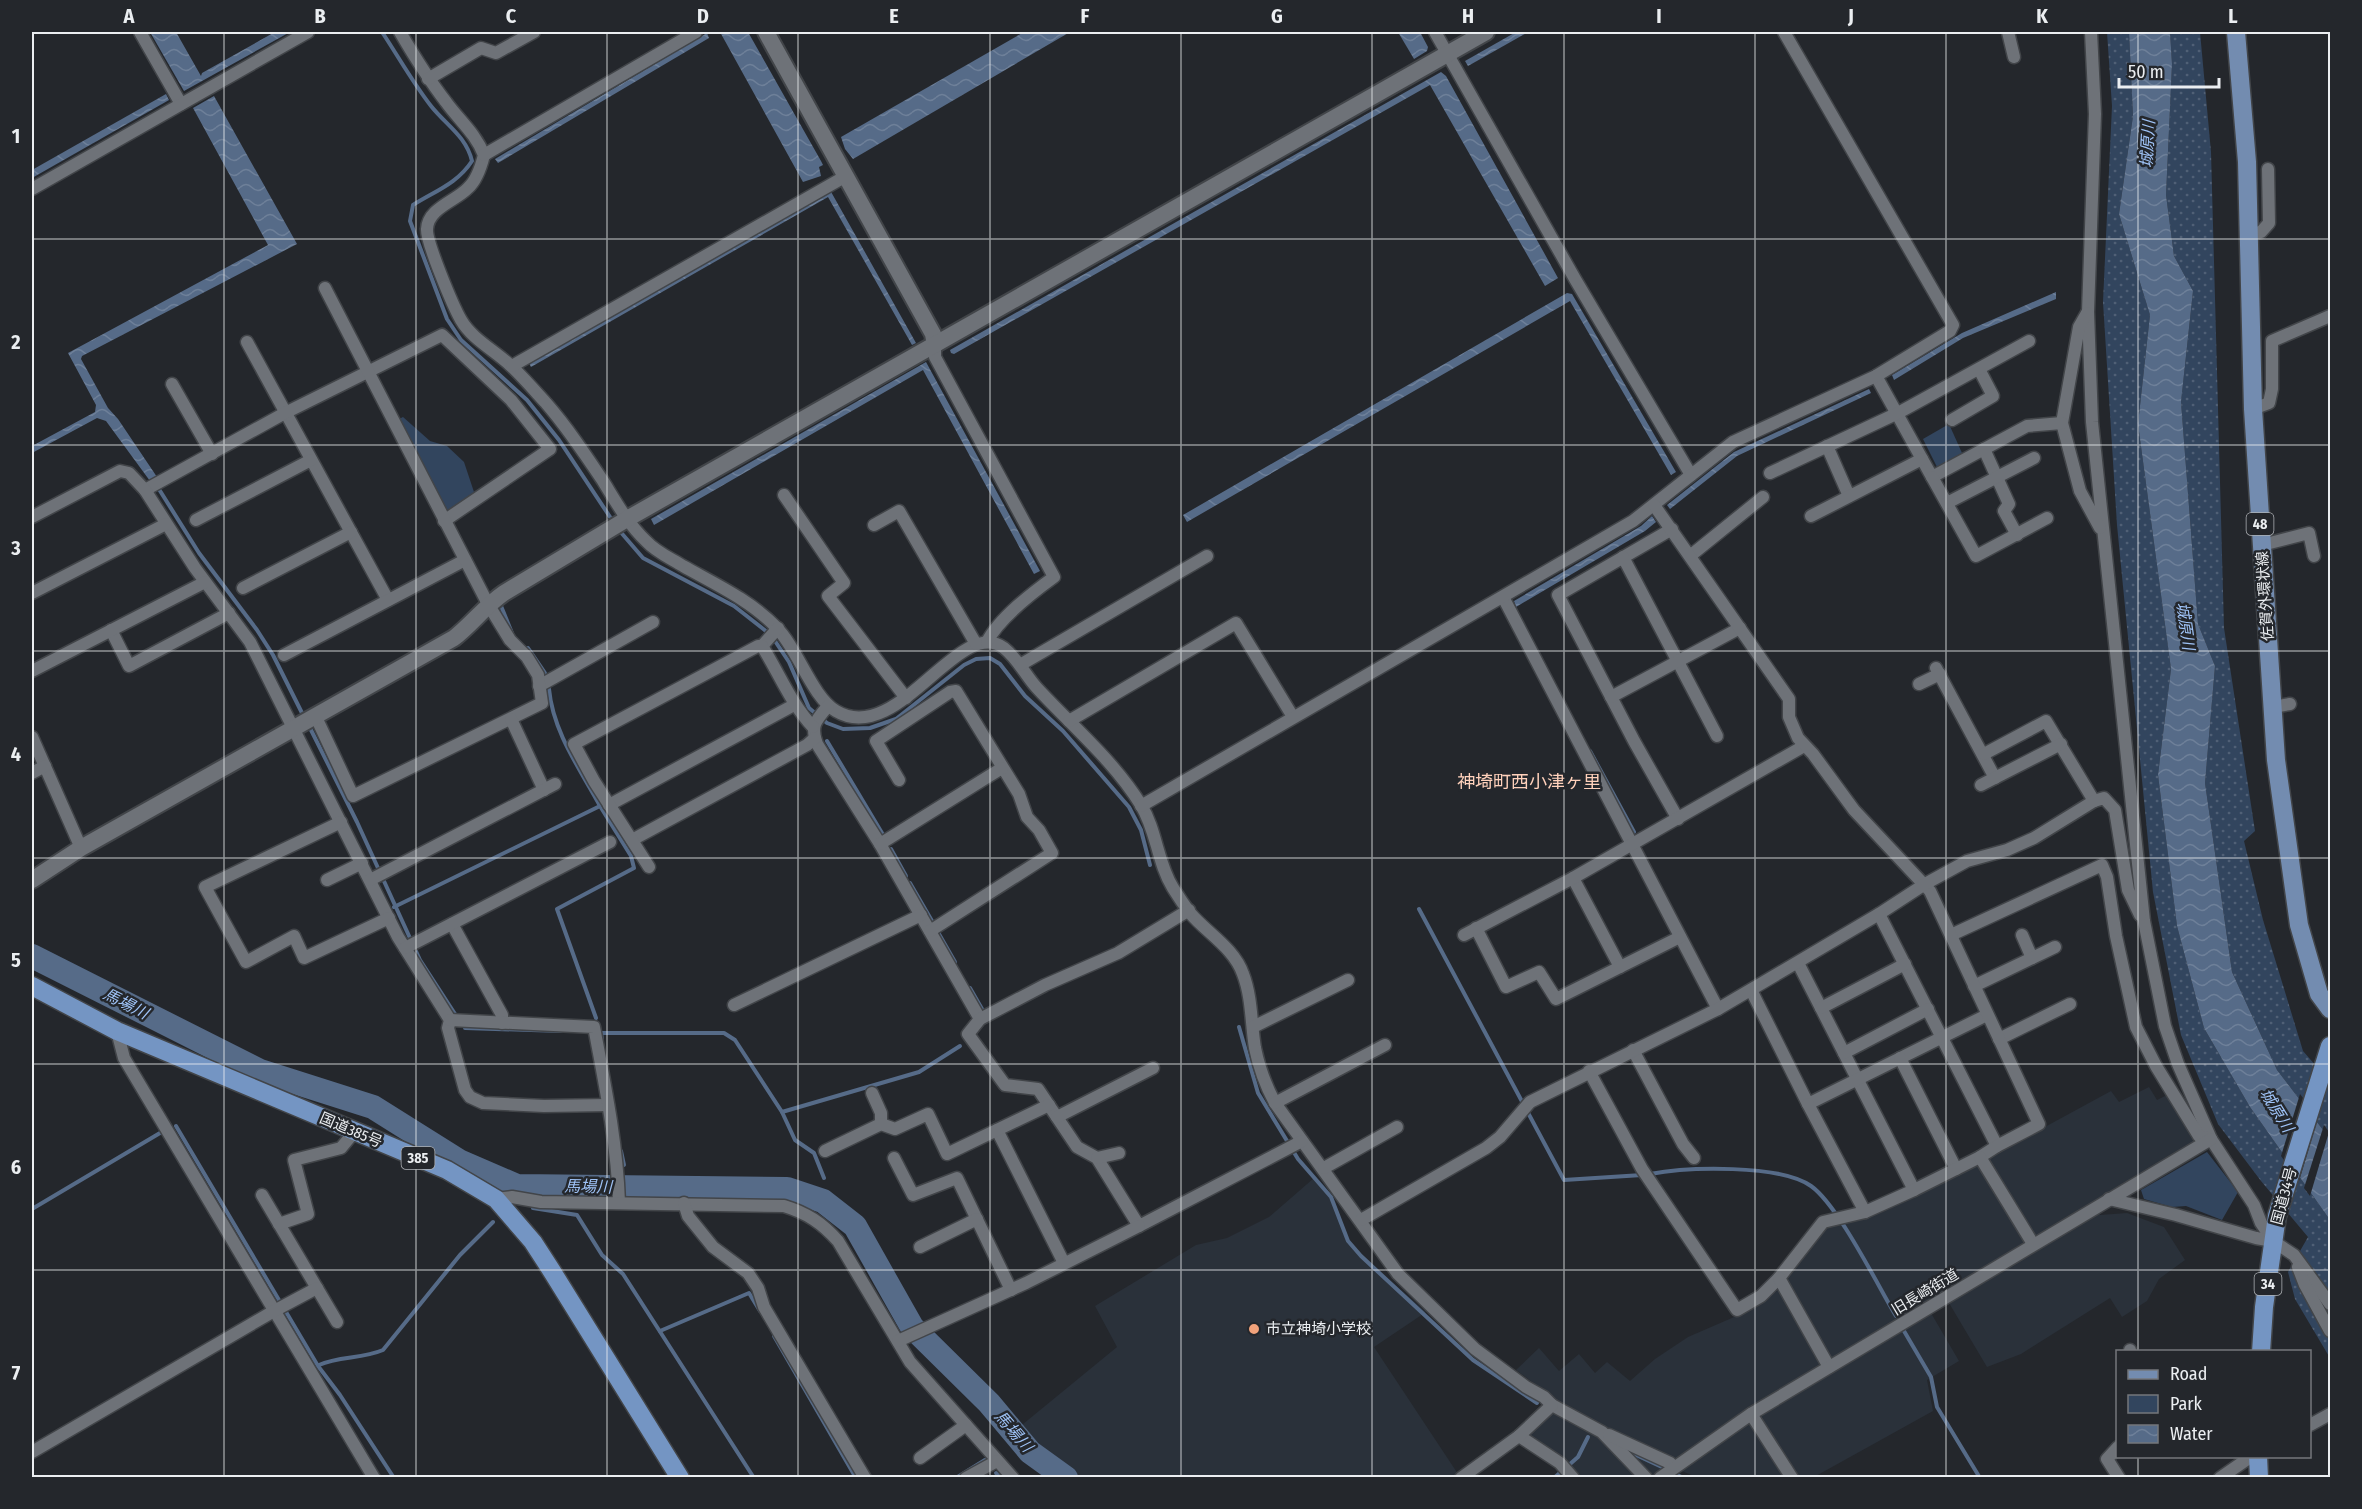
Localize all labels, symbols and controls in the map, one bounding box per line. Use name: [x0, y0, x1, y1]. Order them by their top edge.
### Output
text: A: [123, 4, 136, 28]
text: B: [314, 4, 326, 28]
text: C: [506, 4, 517, 28]
text: D: [697, 4, 709, 28]
text: E: [889, 4, 899, 28]
text: F: [1081, 4, 1090, 28]
text: G: [1271, 4, 1283, 28]
text: H: [1462, 4, 1474, 28]
text: I: [1656, 4, 1662, 28]
text: J: [1847, 4, 1854, 28]
text: K: [2036, 4, 2048, 28]
text: L: [2228, 4, 2238, 28]
scale bar: [2119, 51, 2220, 89]
text: 50 m: [2128, 61, 2164, 83]
water label: 城原川: [2137, 118, 2158, 168]
text: 1: [12, 124, 20, 148]
text: 2: [10, 330, 21, 354]
road number: 48: [2246, 513, 2274, 535]
text: 3: [10, 536, 21, 560]
street label: 佐賀外環状線: [2253, 550, 2277, 642]
water label: 城原川: [2173, 601, 2199, 653]
text: 4: [11, 742, 21, 766]
district label: 神埼町西小津ヶ里: [1457, 771, 1601, 793]
text: 5: [11, 948, 21, 972]
water label: 馬場川: [100, 984, 153, 1024]
water label: 城原川: [2256, 1085, 2298, 1137]
street label: 国道385号: [317, 1109, 385, 1151]
road number: 385: [402, 1147, 434, 1169]
text: 6: [11, 1155, 21, 1179]
street label: 国道34号: [2268, 1165, 2300, 1227]
water label: 馬場川: [564, 1177, 614, 1196]
street label: 旧長崎街道: [1888, 1265, 1962, 1319]
road number: 34: [2254, 1273, 2282, 1295]
place label: 市立神埼小学校: [1266, 1320, 1371, 1338]
marker: 市立神埼小学校: [1247, 1322, 1261, 1336]
legend: [2116, 1350, 2311, 1458]
text: 7: [12, 1361, 21, 1385]
text: Road: [2170, 1363, 2207, 1385]
text: Park: [2170, 1393, 2203, 1415]
water label: 馬場川: [991, 1407, 1038, 1457]
text: Water: [2170, 1423, 2213, 1445]

